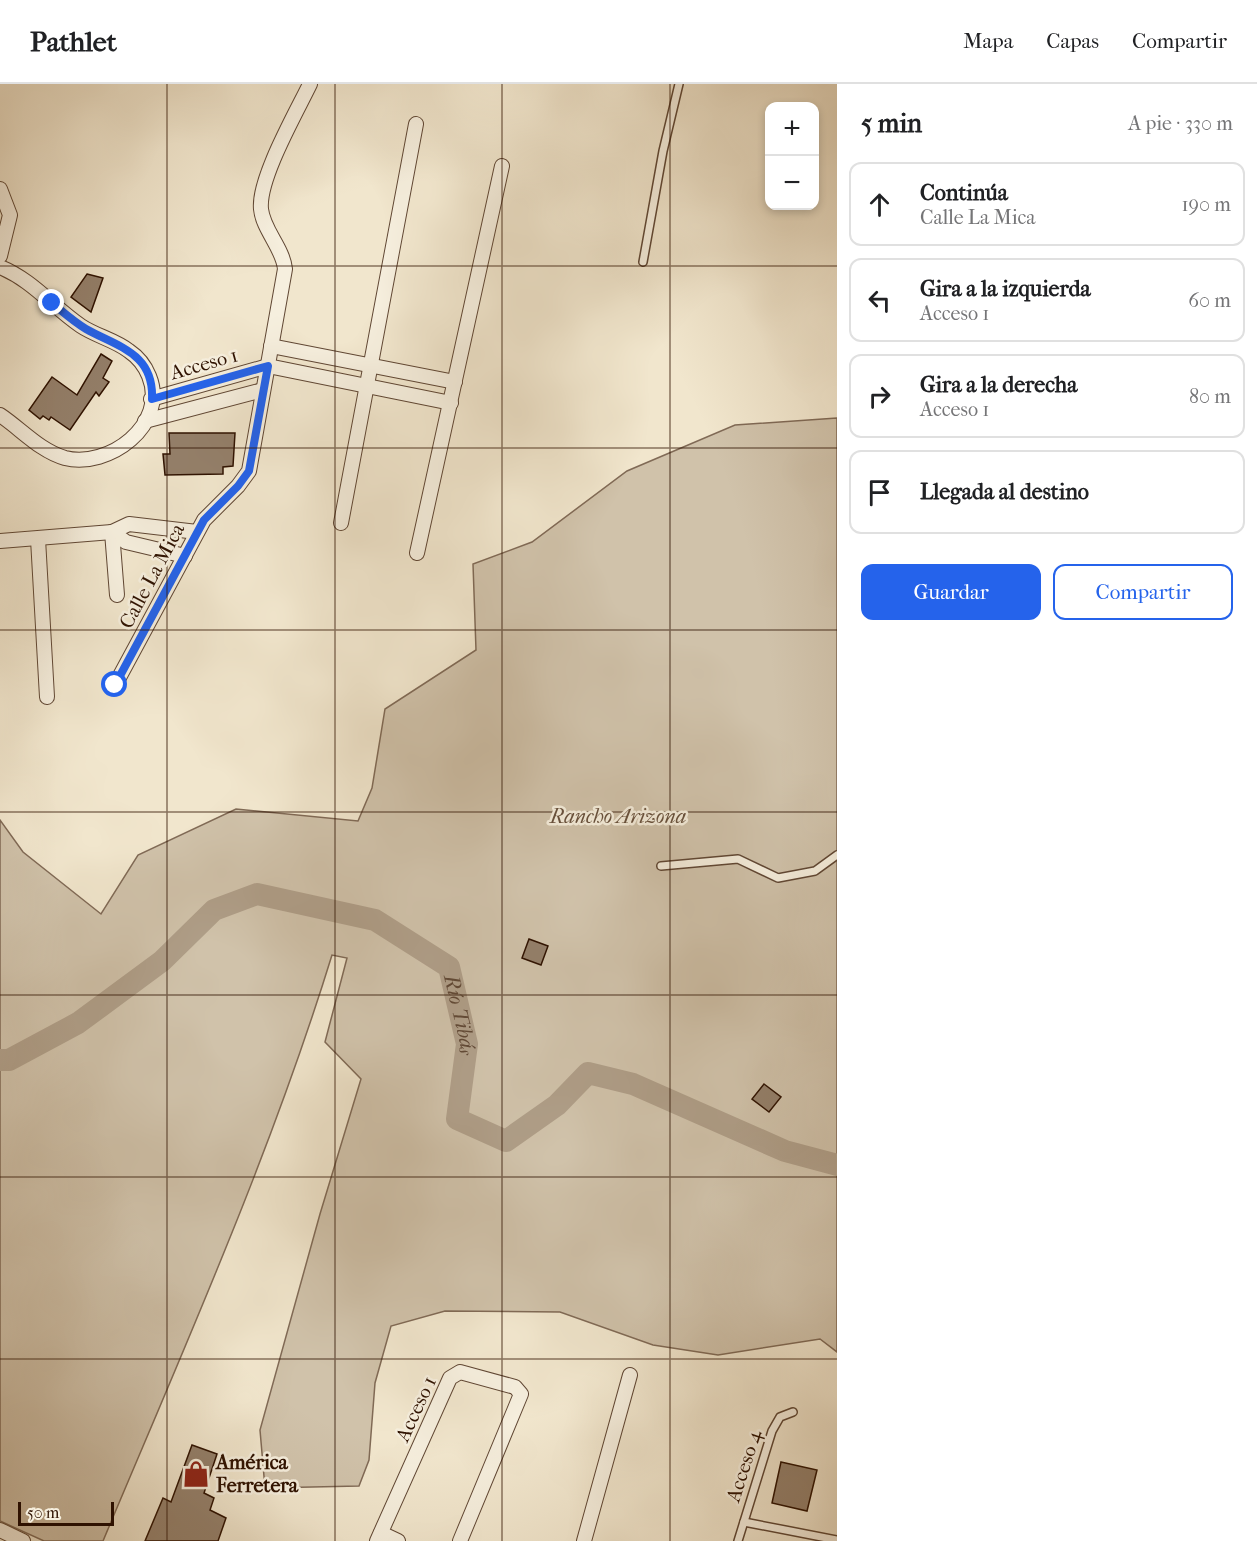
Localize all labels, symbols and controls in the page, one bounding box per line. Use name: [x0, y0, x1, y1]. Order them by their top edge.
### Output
text: Pathlet: [30, 25, 117, 58]
text: Mapa: [963, 29, 1013, 53]
text: Capas: [1046, 29, 1099, 53]
text: Compartir: [1132, 29, 1227, 53]
map controls: [765, 102, 819, 210]
button: +: [765, 102, 819, 156]
text: 5 min: [861, 108, 922, 139]
text: A pie · 330 m: [1128, 112, 1233, 135]
button: −: [765, 156, 819, 210]
text: Continúa: [920, 180, 1008, 206]
icon: ahead: [863, 188, 896, 221]
text: 190 m: [1181, 193, 1231, 216]
text: Calle La Mica: [920, 206, 1036, 229]
text: Gira a la izquierda: [920, 276, 1091, 302]
icon: left: [863, 284, 896, 317]
route end: [38, 289, 64, 315]
text: 60 m: [1188, 289, 1231, 312]
text: Acceso 1: [920, 302, 989, 325]
street label: Acceso 1: [166, 343, 241, 385]
text: Gira a la derecha: [920, 372, 1077, 398]
icon: right: [863, 380, 896, 413]
text: 80 m: [1189, 385, 1231, 408]
text: Acceso 1: [920, 398, 989, 421]
icon: arrive: [863, 476, 896, 509]
text: Llegada al destino: [920, 479, 1089, 505]
street label: Calle La Mica: [115, 519, 190, 632]
button: Guardar: [861, 564, 1041, 620]
button: Compartir: [1053, 564, 1233, 620]
route start: [101, 671, 127, 697]
park label: Rancho Arizona: [548, 805, 686, 828]
water label: Río Tibás: [439, 970, 480, 1057]
street label: Acceso 1: [390, 1373, 441, 1446]
street label: Acceso 4: [721, 1426, 767, 1506]
place label: América Ferretera: [214, 1451, 299, 1497]
shop icon: América Ferretera: [181, 1459, 211, 1489]
scale bar: [18, 1499, 114, 1526]
text: 50 m: [27, 1503, 59, 1522]

